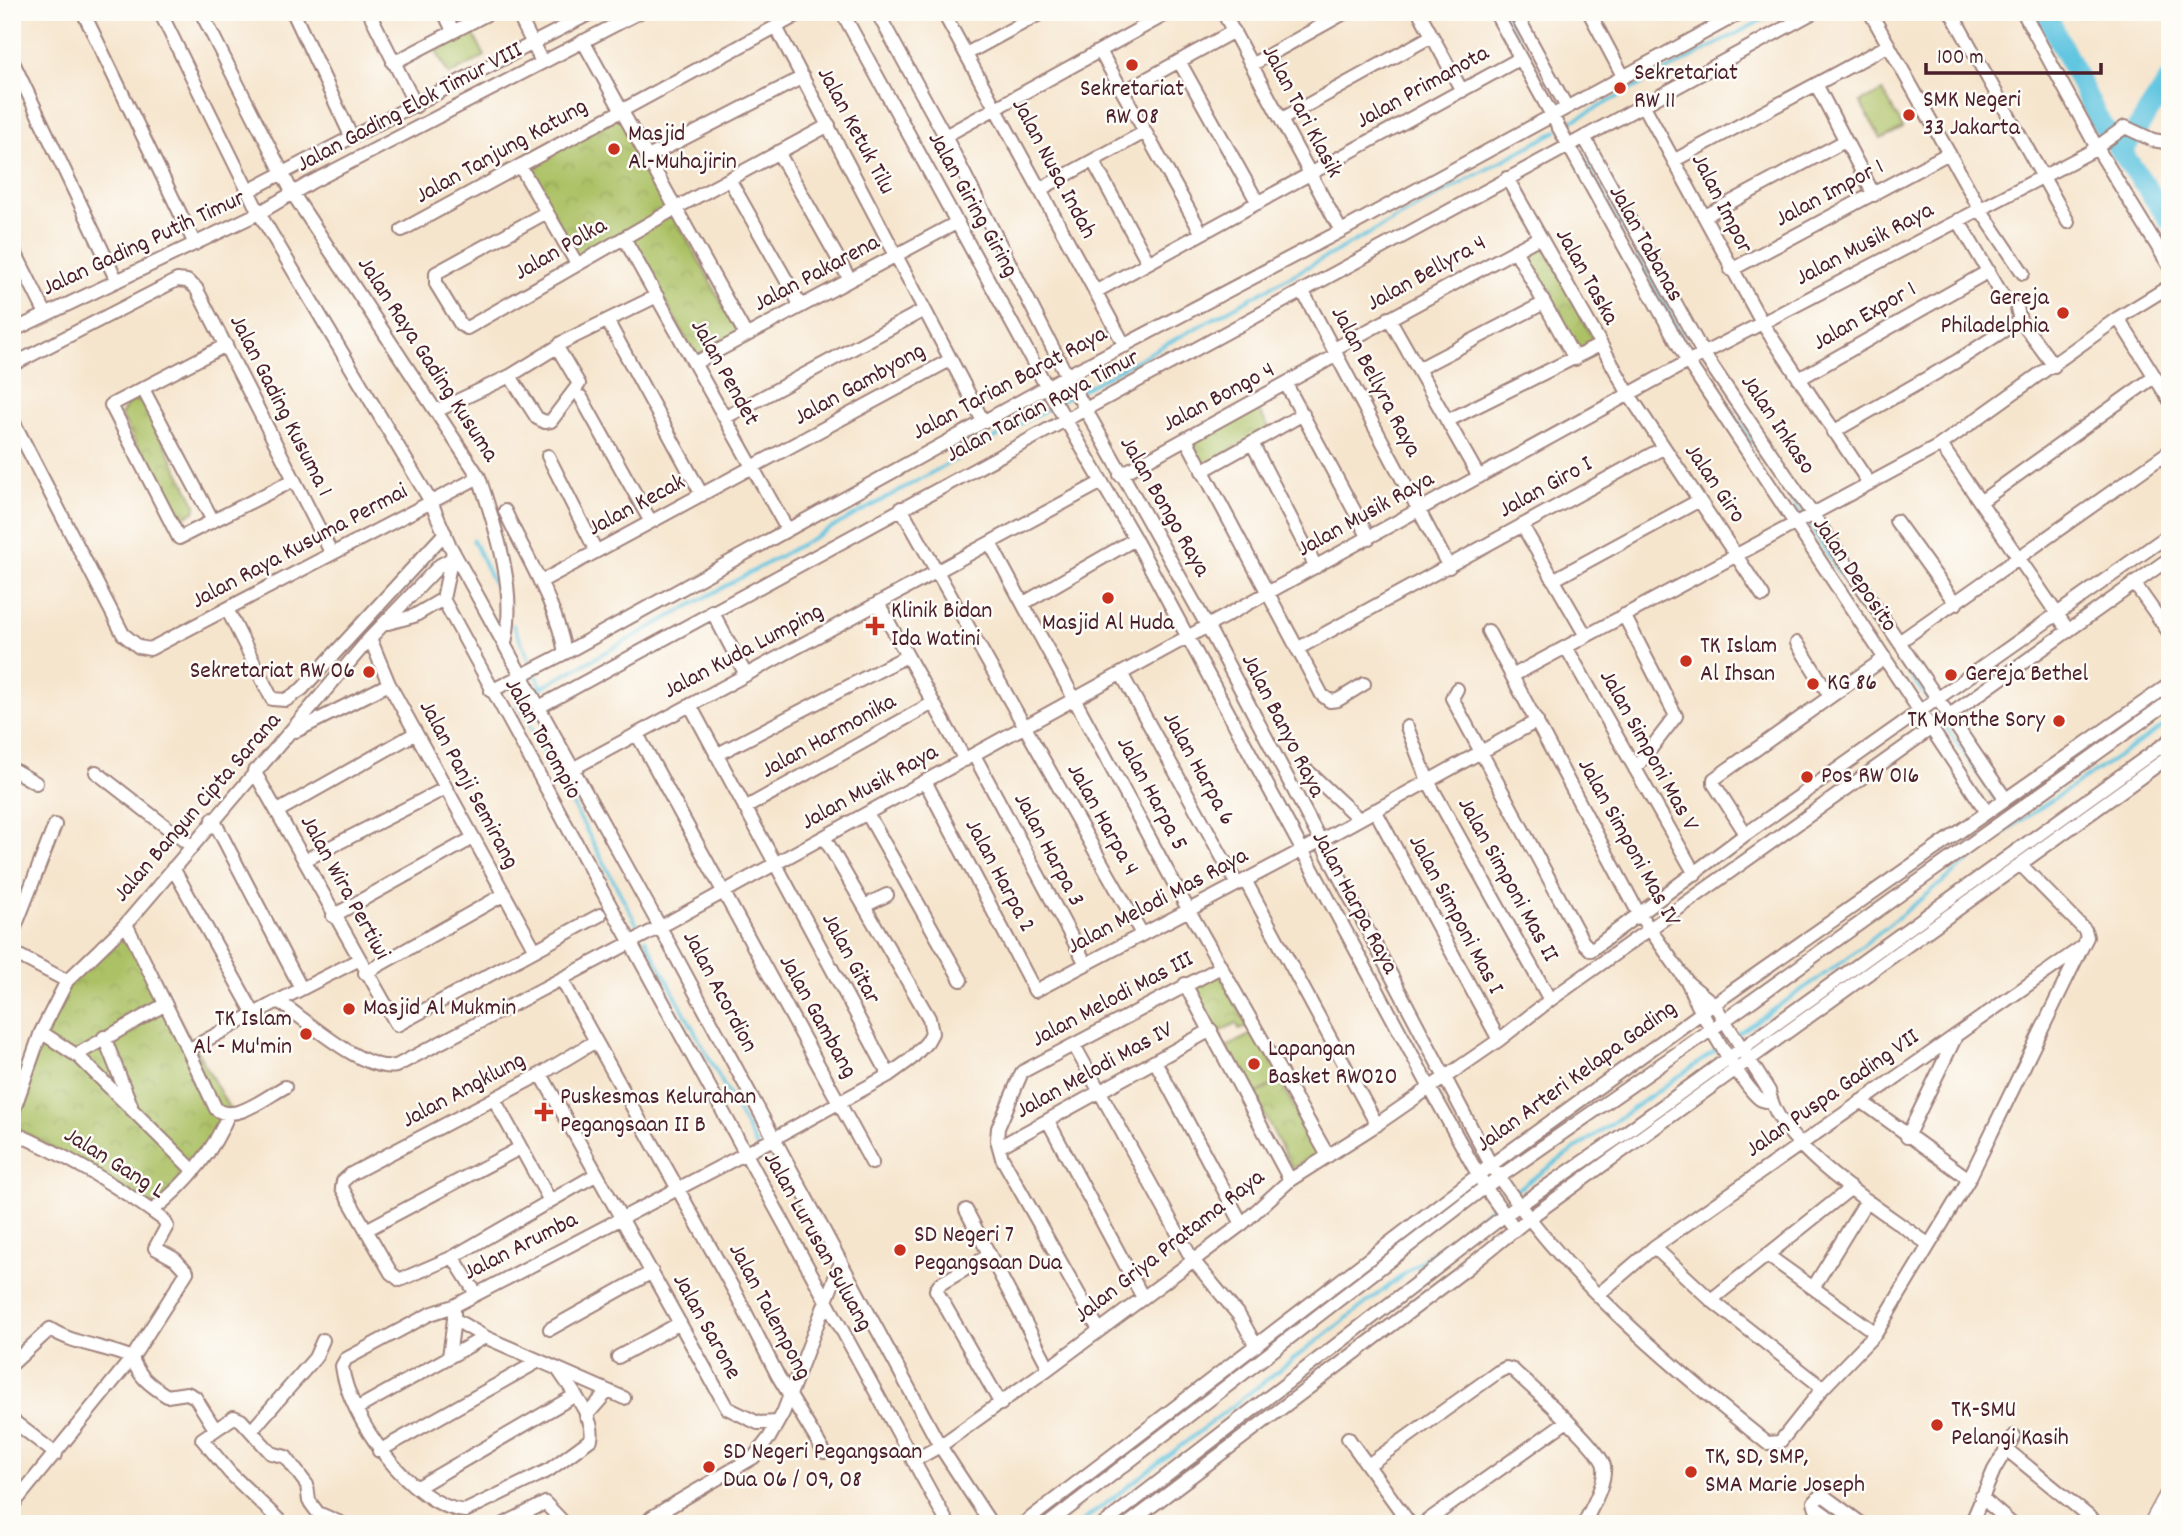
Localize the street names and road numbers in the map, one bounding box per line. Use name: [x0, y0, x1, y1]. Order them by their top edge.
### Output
street label: Jalan Gading Elok Timur VIII: [291, 34, 529, 182]
street label: Jalan Primanota: [1350, 37, 1496, 139]
street label: Jalan Tari Klasik: [1252, 40, 1350, 184]
street label: Jalan Ketuk Tilu: [807, 61, 903, 201]
street label: Jalan Tanjung Katung: [410, 90, 594, 214]
street label: Jalan Nusa Indah: [1002, 93, 1104, 245]
street label: Jalan Giring Giring: [918, 126, 1026, 284]
street label: Jalan Impor: [1681, 148, 1761, 260]
street label: Jalan Impor 1: [1770, 151, 1890, 237]
street label: Jalan Tabanas: [1599, 180, 1691, 308]
street label: Jalan Gading Putih Timur: [37, 182, 251, 306]
street label: Jalan Musik Raya: [1790, 194, 1941, 296]
street label: Jalan Polka: [508, 209, 614, 290]
street label: Jalan Taska: [1546, 223, 1627, 332]
street label: Jalan Pakarena: [748, 226, 887, 322]
street label: Jalan Bellyra 4: [1361, 227, 1493, 321]
street label: Jalan Raya Gading Kusuma: [348, 251, 507, 470]
street label: Jalan Expor 1: [1807, 274, 1923, 360]
street label: Jalan Bellyra Raya: [1321, 301, 1429, 464]
street label: Jalan Gading Kusuma 1: [219, 309, 341, 503]
street label: Jalan Pendet: [681, 314, 767, 432]
street label: Jalan Tarian Barat Raya: [906, 318, 1114, 450]
street label: Jalan Gambyong: [788, 335, 932, 435]
street label: Jalan Tarian Raya Timur: [940, 342, 1146, 472]
street label: Jalan Bongo 4: [1157, 354, 1281, 442]
street label: Jalan Inkaso: [1731, 368, 1823, 482]
street label: Jalan Bongo Raya: [1110, 430, 1218, 584]
street label: Jalan Giro: [1675, 437, 1753, 531]
street label: Jalan Giro I: [1493, 448, 1600, 528]
street label: Jalan Musik Raya: [1291, 463, 1441, 567]
street label: Jalan Kecak: [582, 466, 692, 546]
street label: Jalan Raya Kusuma Permai: [186, 476, 414, 618]
street label: Jalan Deposito: [1803, 511, 1905, 639]
street label: Jalan Kuda Lumping: [658, 596, 830, 708]
street label: Jalan Banyo Raya: [1231, 648, 1333, 804]
street label: Jalan Simponi Mas V: [1589, 664, 1707, 838]
street label: Jalan Torompio: [495, 672, 589, 806]
street label: Jalan Harmonika: [755, 685, 903, 788]
street label: Jalan Panji Semirang: [409, 695, 527, 875]
street label: Jalan Bangun Cipta Sarana: [106, 705, 291, 910]
street label: Jalan Harpa 6: [1153, 706, 1243, 832]
street label: Jalan Harpa 5: [1107, 731, 1195, 857]
street label: Jalan Musik Raya: [795, 736, 945, 840]
street label: Jalan Simponi Mas IV: [1568, 753, 1689, 934]
street label: Jalan Harpa 4: [1057, 758, 1147, 882]
street label: Jalan Harpa 3: [1004, 787, 1092, 913]
street label: Jalan Simponi Mas II: [1450, 793, 1564, 967]
street label: Jalan Wira Pertiwi: [290, 809, 398, 967]
street label: Jalan Harpa 2: [955, 813, 1043, 939]
street label: Jalan Harpa Raya: [1302, 825, 1406, 981]
street label: Jalan Simponi Mas I: [1401, 831, 1509, 999]
street label: Jalan Melodi Mas Raya: [1061, 840, 1255, 964]
street label: Jalan Gitar: [812, 907, 888, 1011]
street label: Jalan Acordion: [673, 925, 765, 1059]
street label: Jalan Melodi Mas III: [1026, 943, 1200, 1057]
street label: Jalan Gambang: [769, 949, 865, 1085]
street label: Jalan Arteri Kelapa Gading: [1470, 992, 1684, 1162]
street label: Jalan Melodi Mas IV: [1010, 1013, 1180, 1128]
street label: Jalan Puspa Gading VII: [1739, 1021, 1927, 1167]
street label: Jalan Angklung: [396, 1044, 532, 1138]
street label: Jalan Gang L: [57, 1119, 171, 1209]
street label: Jalan Lurusan Suluang: [753, 1146, 881, 1338]
street label: Jalan Griya Pratama Raya: [1067, 1161, 1273, 1332]
street label: Jalan Arumba: [458, 1203, 585, 1290]
street label: Jalan Talempong: [719, 1238, 819, 1386]
street label: Jalan Sarone: [663, 1268, 749, 1386]

